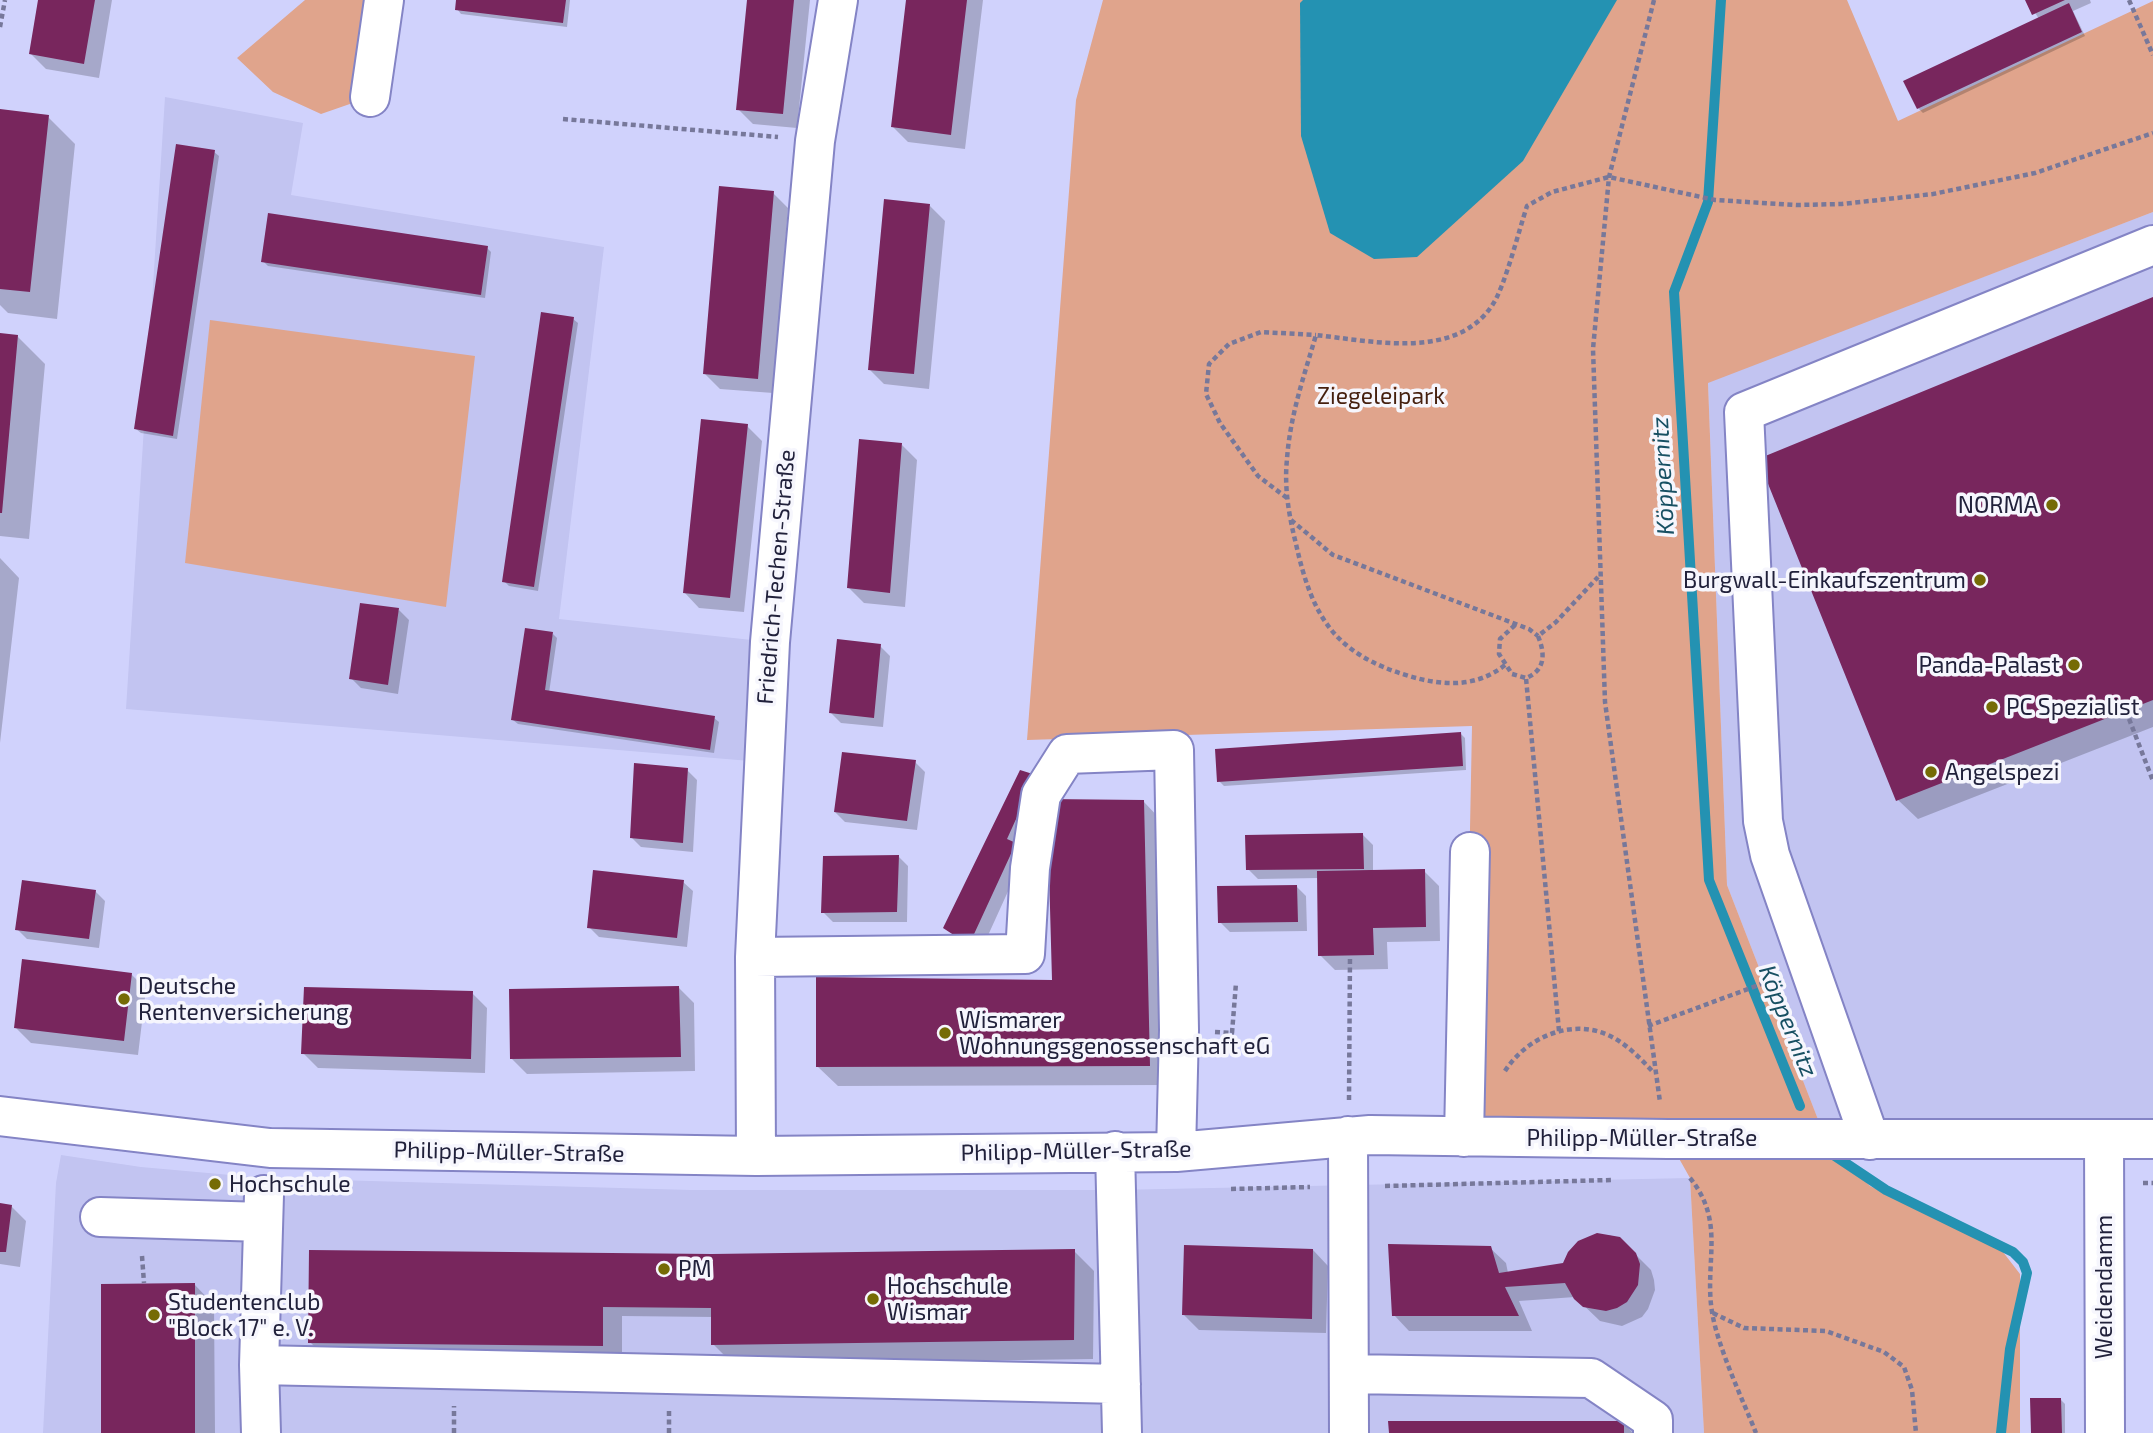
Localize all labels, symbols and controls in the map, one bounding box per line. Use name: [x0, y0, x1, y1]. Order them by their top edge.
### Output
park label: Ziegeleipark: [1317, 382, 1445, 410]
water label: Köppernitz: [1646, 416, 1680, 536]
street label: Friedrich-Techen-Straße: [751, 448, 801, 706]
place label: NORMA: [1958, 491, 2038, 519]
marker: NORMA: [2044, 497, 2060, 513]
place label: Burgwall-Einkaufszentrum: [1683, 566, 1966, 594]
marker: Burgwall-Einkaufszentrum: [1972, 572, 1988, 588]
place label: Panda-Palast: [1918, 651, 2060, 679]
marker: Panda-Palast: [2066, 657, 2082, 673]
place label: PC Spezialist: [2006, 693, 2139, 721]
marker: PC Spezialist: [1984, 699, 2000, 715]
place label: Angelspezi: [1945, 758, 2059, 786]
marker: Angelspezi: [1923, 764, 1939, 780]
water label: Köppernitz: [1752, 961, 1824, 1081]
place label: Deutsche Rentenversicherung: [138, 972, 349, 1026]
marker: Deutsche Rentenversicherung: [116, 991, 132, 1007]
place label: Wismarer Wohnungsgenossenschaft eG: [959, 1006, 1270, 1060]
marker: Wismarer Wohnungsgenossenschaft eG: [937, 1025, 953, 1041]
street label: Philipp-Müller-Straße: [1527, 1124, 1757, 1152]
street label: Philipp-Müller-Straße: [960, 1135, 1192, 1167]
street label: Philipp-Müller-Straße: [393, 1136, 625, 1168]
place label: Hochschule: [229, 1170, 351, 1198]
marker: Hochschule: [207, 1176, 223, 1192]
street label: Weidendamm: [2090, 1215, 2118, 1359]
place label: PM: [678, 1255, 712, 1283]
marker: PM: [656, 1261, 672, 1277]
place label: Hochschule Wismar: [887, 1272, 1009, 1326]
place label: Studentenclub "Block 17" e. V.: [168, 1288, 320, 1342]
marker: Hochschule Wismar: [865, 1291, 881, 1307]
marker: Studentenclub "Block 17" e. V.: [146, 1307, 162, 1323]

